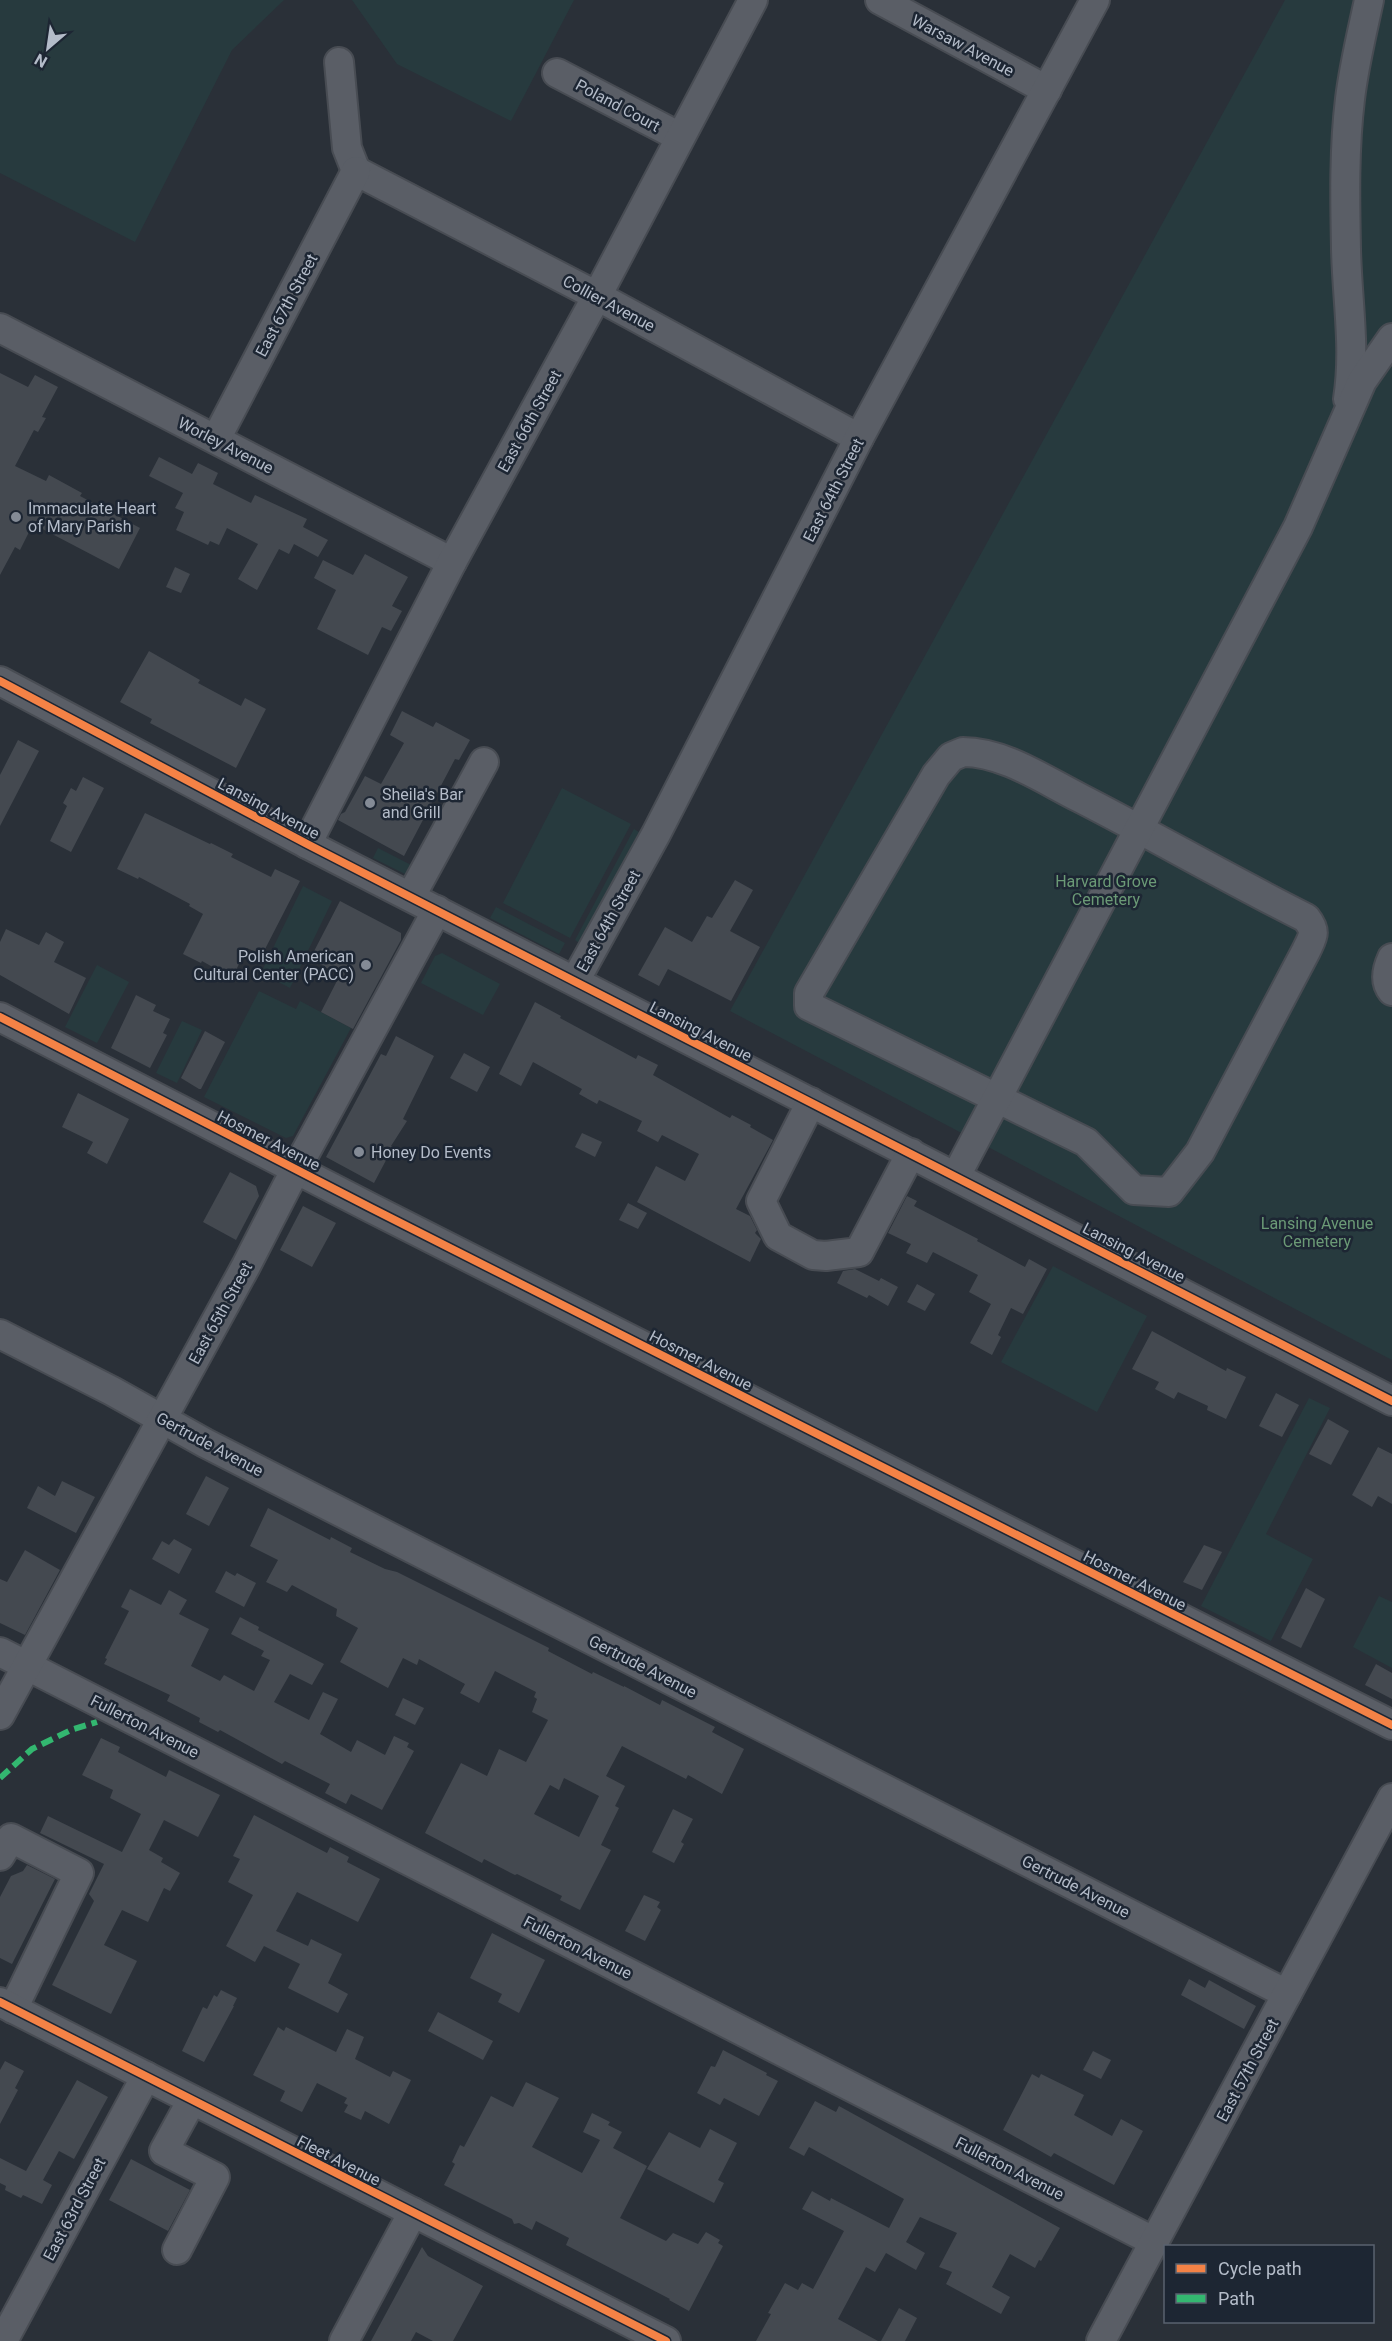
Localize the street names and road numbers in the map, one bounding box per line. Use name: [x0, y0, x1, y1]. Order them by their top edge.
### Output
street label: Warsaw Avenue: [908, 10, 1017, 80]
street label: Poland Court: [572, 75, 663, 136]
street label: East 67th Street: [251, 251, 321, 360]
street label: Collier Avenue: [560, 271, 658, 336]
street label: East 66th Street: [494, 367, 565, 475]
street label: Worley Avenue: [175, 413, 277, 478]
street label: East 64th Street: [799, 435, 868, 545]
street label: Lansing Avenue: [215, 774, 323, 843]
street label: East 64th Street: [573, 867, 644, 975]
street label: Lansing Avenue: [646, 997, 755, 1065]
street label: Hosmer Avenue: [214, 1106, 323, 1175]
street label: Lansing Avenue: [1079, 1218, 1188, 1286]
street label: East 65th Street: [185, 1259, 256, 1367]
street label: Hosmer Avenue: [646, 1326, 755, 1395]
street label: Gertrude Avenue: [153, 1408, 267, 1481]
street label: Hosmer Avenue: [1080, 1546, 1189, 1615]
street label: Gertrude Avenue: [586, 1631, 700, 1702]
street label: Fullerton Avenue: [87, 1691, 202, 1762]
street label: Gertrude Avenue: [1019, 1851, 1133, 1922]
street label: Fullerton Avenue: [520, 1912, 635, 1983]
street label: East 57th Street: [1212, 2016, 1282, 2125]
street label: Fleet Avenue: [294, 2131, 384, 2190]
street label: Fullerton Avenue: [952, 2133, 1067, 2204]
street label: East 63rd Street: [39, 2155, 110, 2264]

